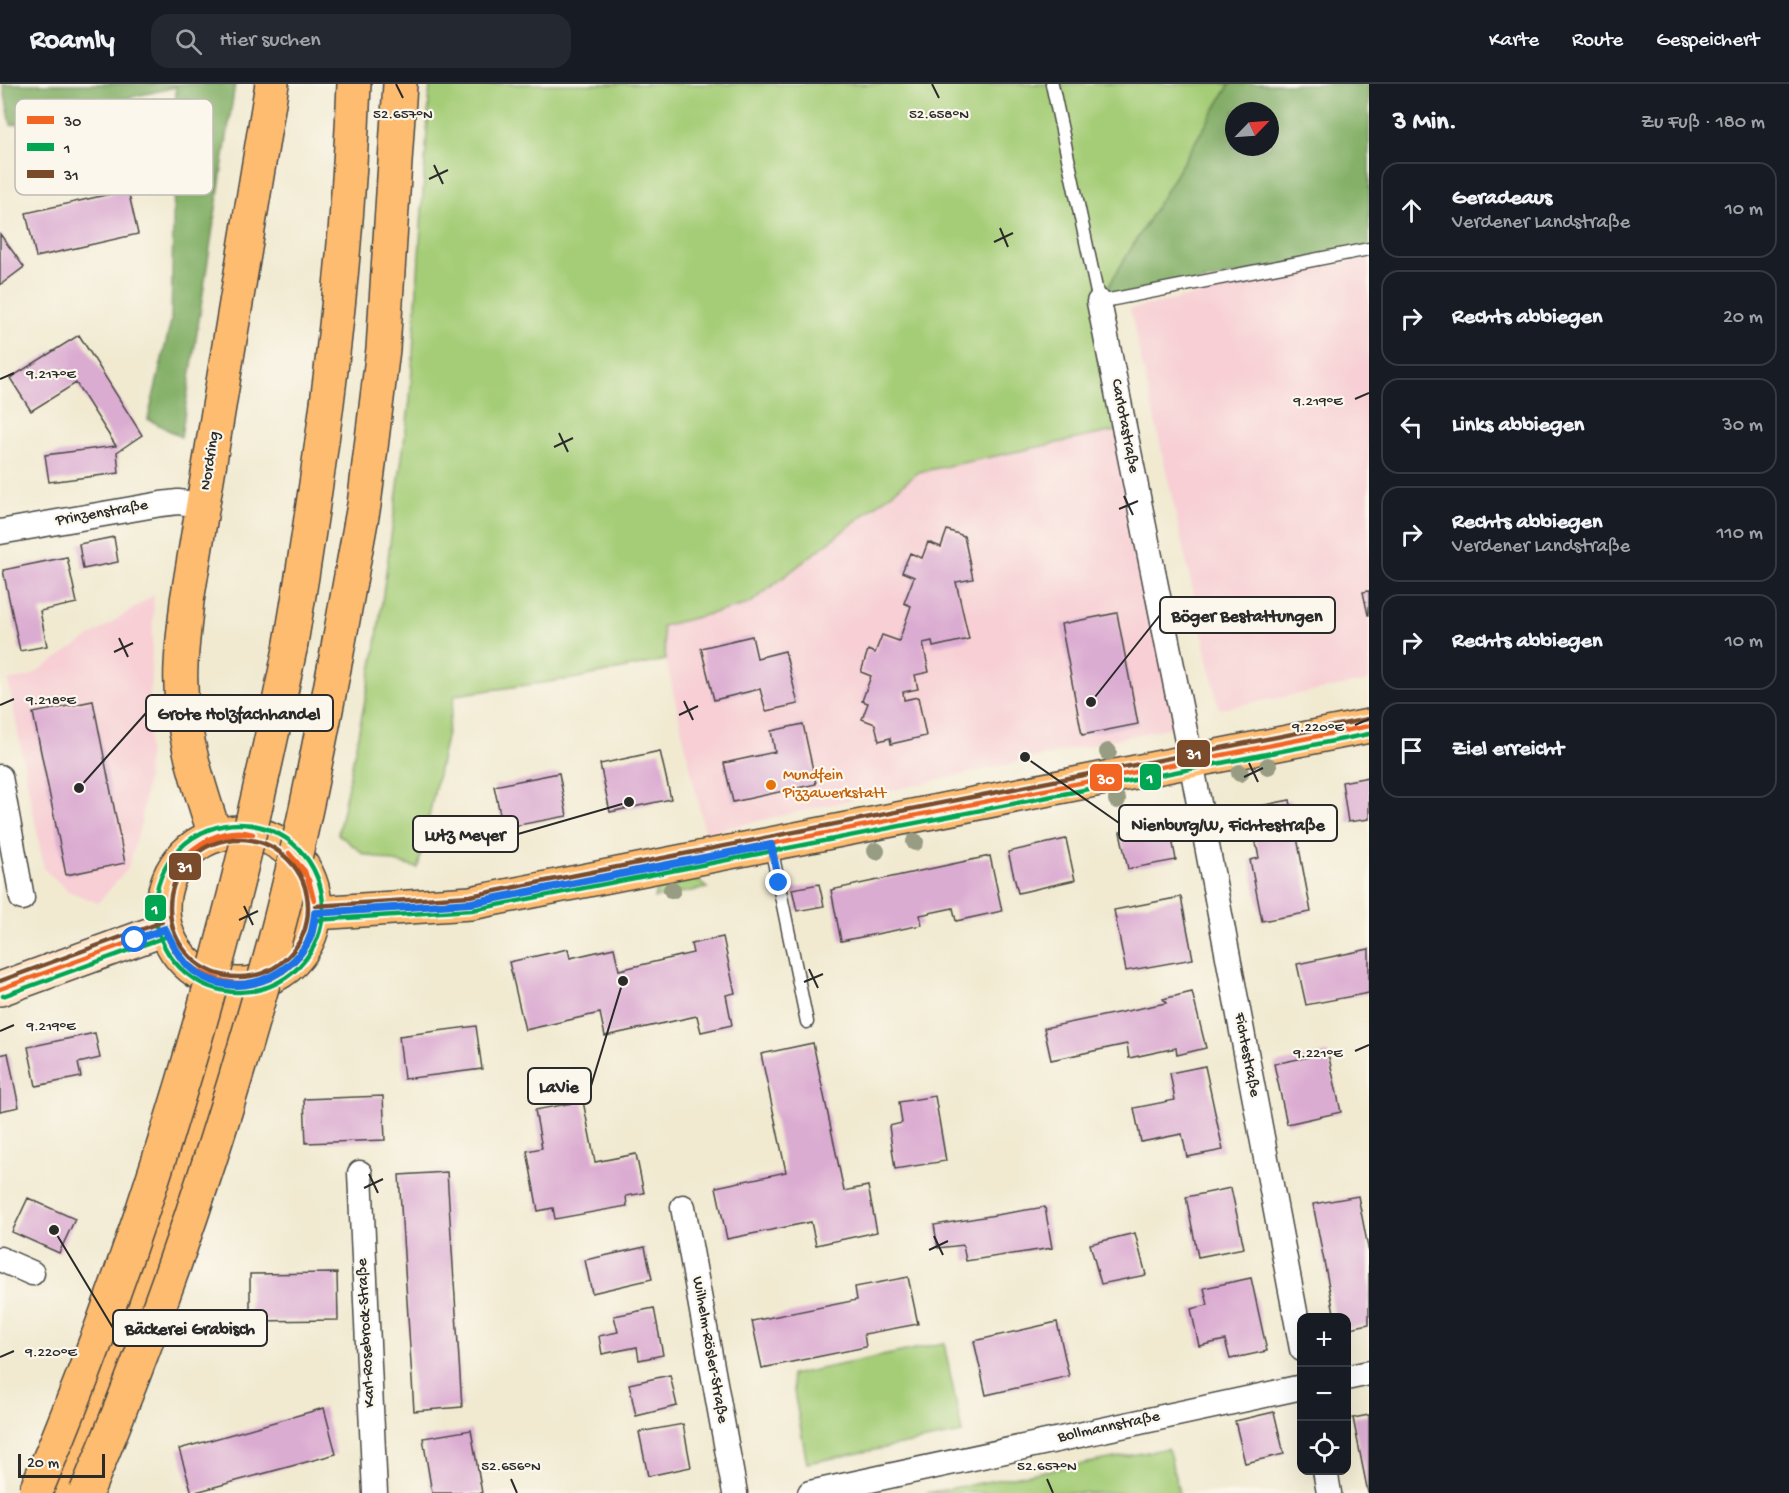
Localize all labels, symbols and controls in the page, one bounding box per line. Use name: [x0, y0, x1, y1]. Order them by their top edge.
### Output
search box: [151, 14, 571, 68]
text: Roamly: [30, 25, 115, 58]
icon: search: [172, 25, 205, 58]
text: Hier suchen: [220, 28, 321, 54]
text: Karte: [1489, 29, 1539, 54]
text: Route: [1572, 29, 1623, 54]
text: Gespeichert: [1656, 29, 1759, 54]
legend: [15, 99, 213, 195]
north arrow: [1225, 102, 1279, 156]
text: 52.657°N: [373, 106, 433, 124]
text: 52.658°N: [909, 106, 969, 124]
text: 3 Min.: [1393, 108, 1457, 139]
text: Zu Fuß · 180 m: [1641, 112, 1765, 135]
text: 30: [63, 114, 81, 133]
text: 1: [63, 141, 70, 160]
text: 31: [63, 168, 79, 187]
text: Geradeaus: [1452, 186, 1552, 212]
icon: ahead: [1395, 194, 1428, 227]
text: 10 m: [1725, 199, 1763, 222]
text: Verdener Landstraße: [1452, 212, 1630, 235]
icon: right: [1395, 302, 1428, 335]
text: Rechts abbiegen: [1452, 305, 1602, 331]
text: 20 m: [1723, 307, 1763, 330]
text: 9.217°E: [25, 366, 76, 384]
street label: Carlotastraße: [1106, 377, 1143, 475]
text: 9.219°E: [1292, 393, 1343, 411]
icon: left: [1395, 410, 1428, 443]
text: Links abbiegen: [1452, 413, 1584, 439]
text: 30 m: [1722, 415, 1763, 438]
street label: Nordring: [197, 430, 225, 492]
street label: Prinzenstraße: [53, 496, 150, 532]
text: Rechts abbiegen: [1452, 510, 1602, 536]
icon: right: [1395, 518, 1428, 551]
text: 110 m: [1717, 523, 1763, 546]
text: Verdener Landstraße: [1452, 536, 1630, 559]
callout: Böger Bestattungen: [1160, 597, 1335, 633]
text: Böger Bestattungen: [1171, 607, 1323, 628]
icon: right: [1395, 626, 1428, 659]
text: Rechts abbiegen: [1452, 629, 1602, 655]
text: 10 m: [1725, 631, 1763, 654]
text: 9.218°E: [25, 692, 77, 710]
callout: Grote Holzfachhandel: [146, 695, 333, 731]
text: Grote Holzfachhandel: [158, 705, 320, 726]
text: 9.220°E: [1291, 719, 1344, 737]
icon: arrive: [1395, 734, 1428, 767]
text: Ziel erreicht: [1452, 737, 1564, 763]
line badge: 31: [1176, 739, 1211, 768]
text: 31: [1186, 747, 1201, 766]
line badge: 30: [1089, 763, 1123, 792]
line badge: 1: [1139, 763, 1162, 791]
place label: Mundfein Pizzawerkstatt: [782, 767, 888, 804]
text: 1: [1146, 771, 1153, 790]
text: 30: [1096, 772, 1115, 791]
marker: Mundfein Pizzawerkstatt: [764, 778, 778, 792]
callout: Nienburg/W, Fichtestraße: [1119, 805, 1337, 841]
callout: Lutz Meyer: [413, 816, 518, 852]
text: Nienburg/W, Fichtestraße: [1131, 816, 1326, 837]
text: Lutz Meyer: [425, 826, 508, 847]
line badge: 31: [168, 852, 202, 881]
text: 31: [177, 860, 192, 879]
route end: [765, 869, 791, 895]
line badge: 1: [144, 894, 167, 922]
text: 1: [151, 902, 158, 921]
route start: [121, 926, 147, 952]
street label: Fichtestraße: [1228, 1010, 1264, 1099]
text: 9.219°E: [25, 1018, 76, 1036]
text: 9.221°E: [1292, 1045, 1343, 1063]
callout: LaVie: [528, 1068, 591, 1104]
text: LaVie: [539, 1078, 580, 1099]
street label: Karl-Rosebrock-Straße: [354, 1257, 380, 1408]
street label: Wilhelm-Rösler-Straße: [687, 1275, 731, 1426]
callout: Bäckerei Grabisch: [113, 1310, 267, 1346]
map controls: [1297, 1313, 1351, 1475]
button: +: [1297, 1313, 1351, 1367]
text: Bäckerei Grabisch: [124, 1320, 255, 1341]
text: 9.220°E: [24, 1344, 77, 1362]
button: −: [1297, 1367, 1351, 1421]
street label: Bollmannstraße: [1055, 1408, 1163, 1448]
button: locate: [1297, 1421, 1351, 1475]
scale bar: [18, 1451, 105, 1478]
text: 20 m: [27, 1455, 59, 1474]
text: 52.656°N: [481, 1458, 541, 1476]
text: 52.657°N: [1017, 1458, 1077, 1476]

